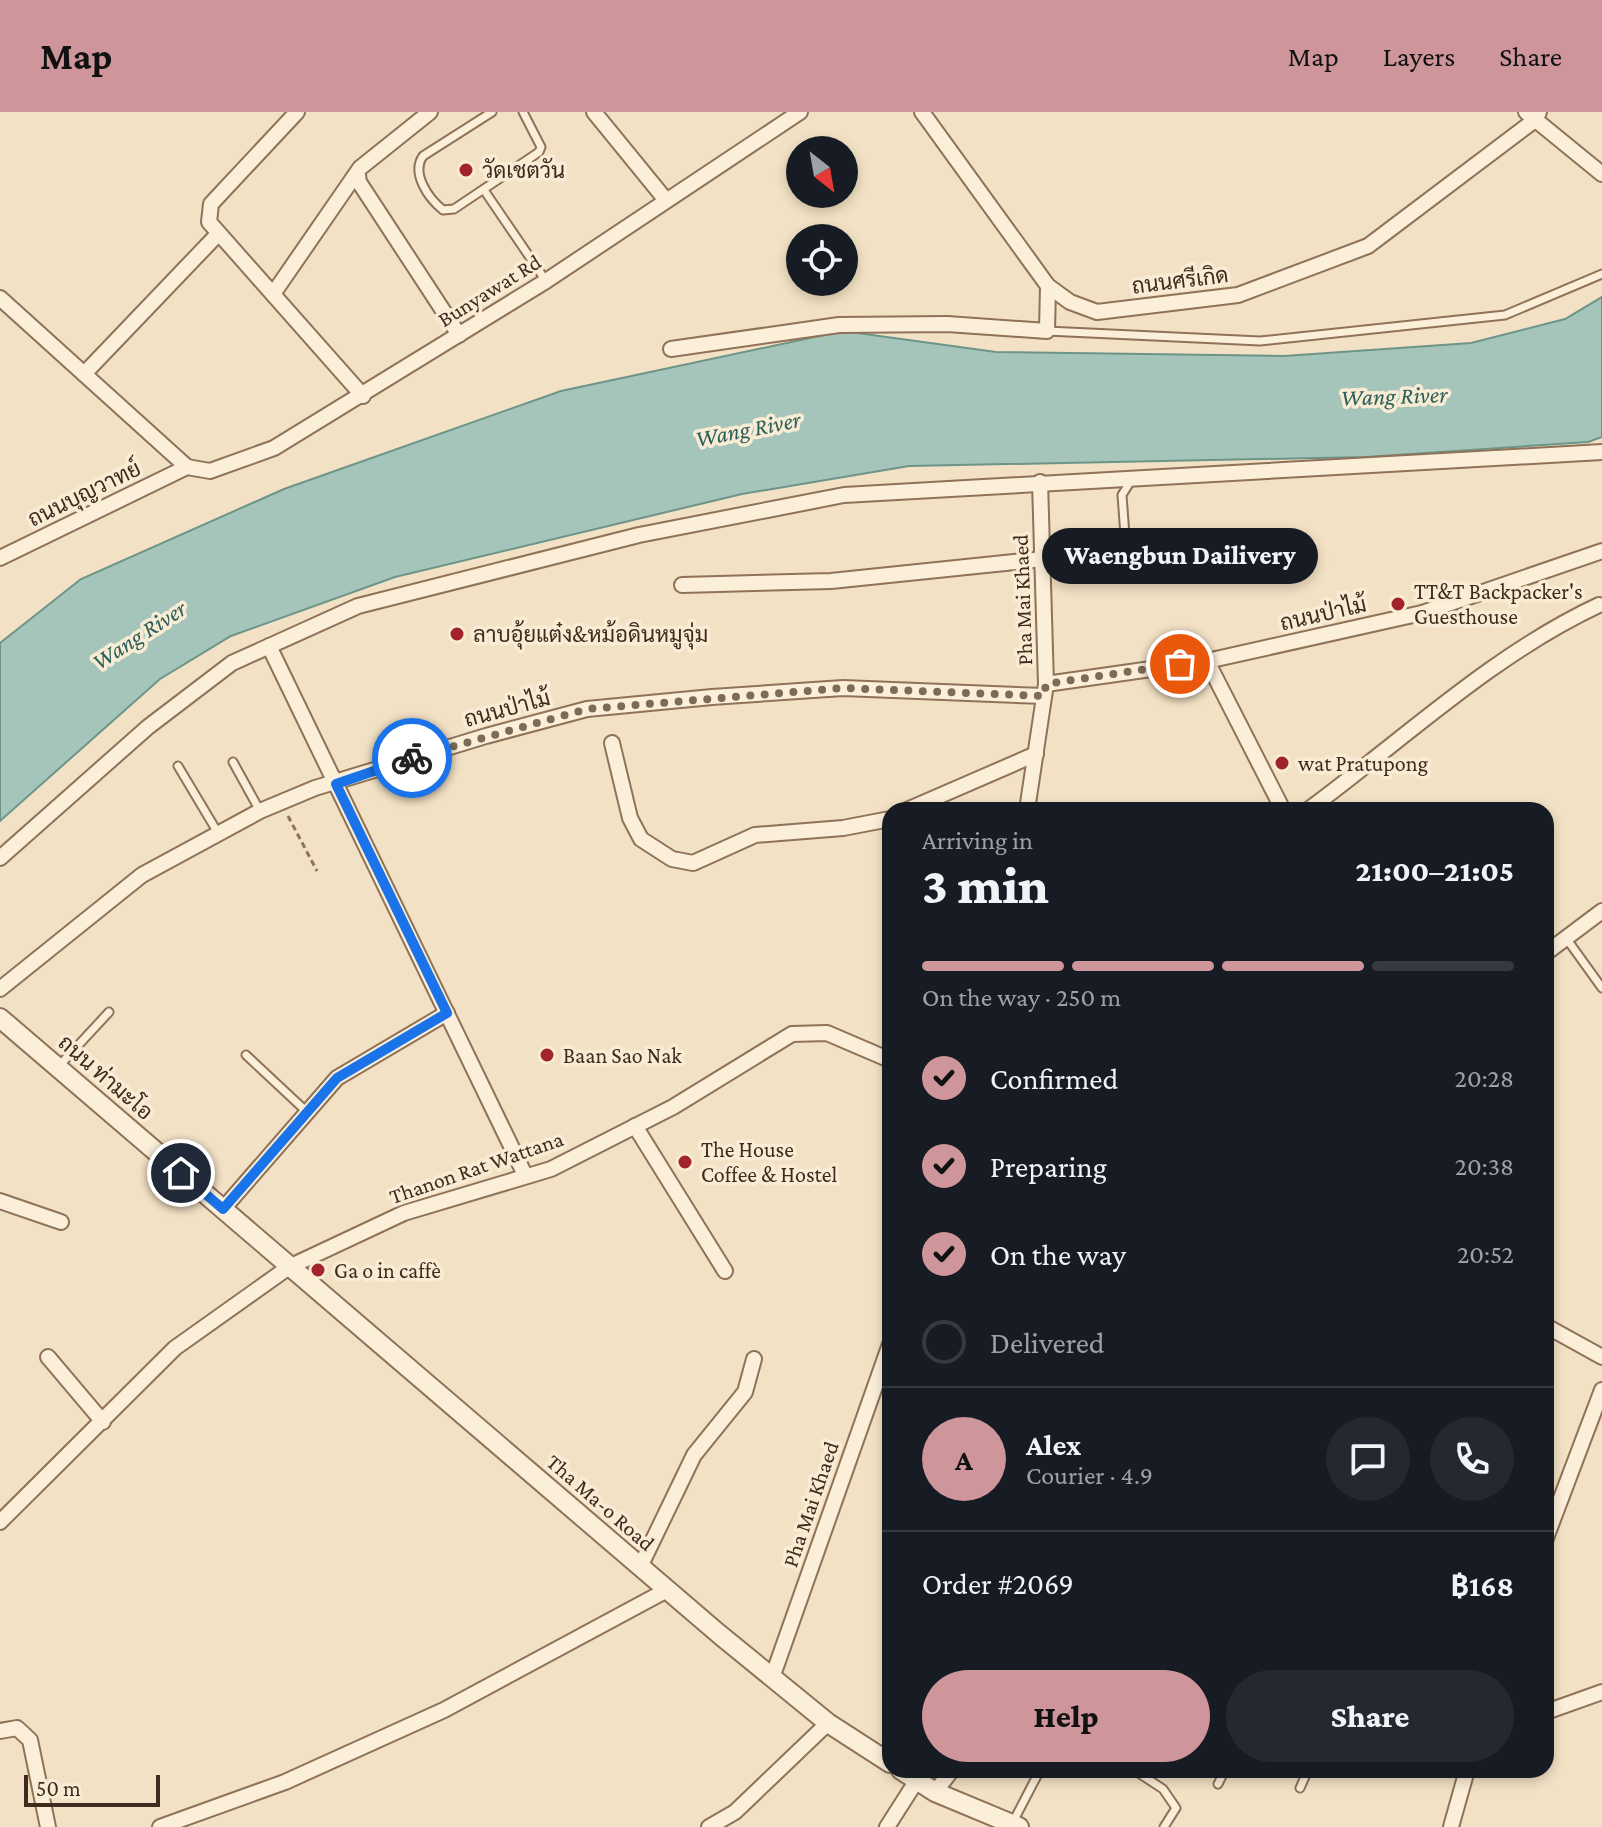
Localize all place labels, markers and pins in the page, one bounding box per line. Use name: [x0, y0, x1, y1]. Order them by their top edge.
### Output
place label: วัดเชตวัน: [482, 157, 565, 183]
marker: วัดเชตวัน: [457, 161, 475, 179]
callout: Waengbun Dailivery: [1042, 528, 1318, 584]
place label: TT&T Backpacker's Guesthouse: [1414, 579, 1583, 629]
marker: TT&T Backpacker's Guesthouse: [1389, 595, 1407, 613]
place label: ลาบอุ้ยแต๋ง&หม้อดินหมูจุ่ม: [473, 620, 708, 650]
marker: ลาบอุ้ยแต๋ง&หม้อดินหมูจุ่ม: [448, 625, 466, 643]
pin: [1146, 630, 1214, 698]
place label: wat Pratupong: [1298, 751, 1428, 776]
marker: wat Pratupong: [1273, 754, 1291, 772]
place label: Baan Sao Nak: [563, 1043, 682, 1068]
marker: Baan Sao Nak: [538, 1046, 556, 1064]
place label: The House Coffee & Hostel: [701, 1137, 837, 1187]
pin: [147, 1139, 215, 1207]
marker: The House Coffee & Hostel: [676, 1153, 694, 1171]
place label: Ga o in caffè: [334, 1258, 441, 1283]
marker: Ga o in caffè: [309, 1261, 327, 1279]

